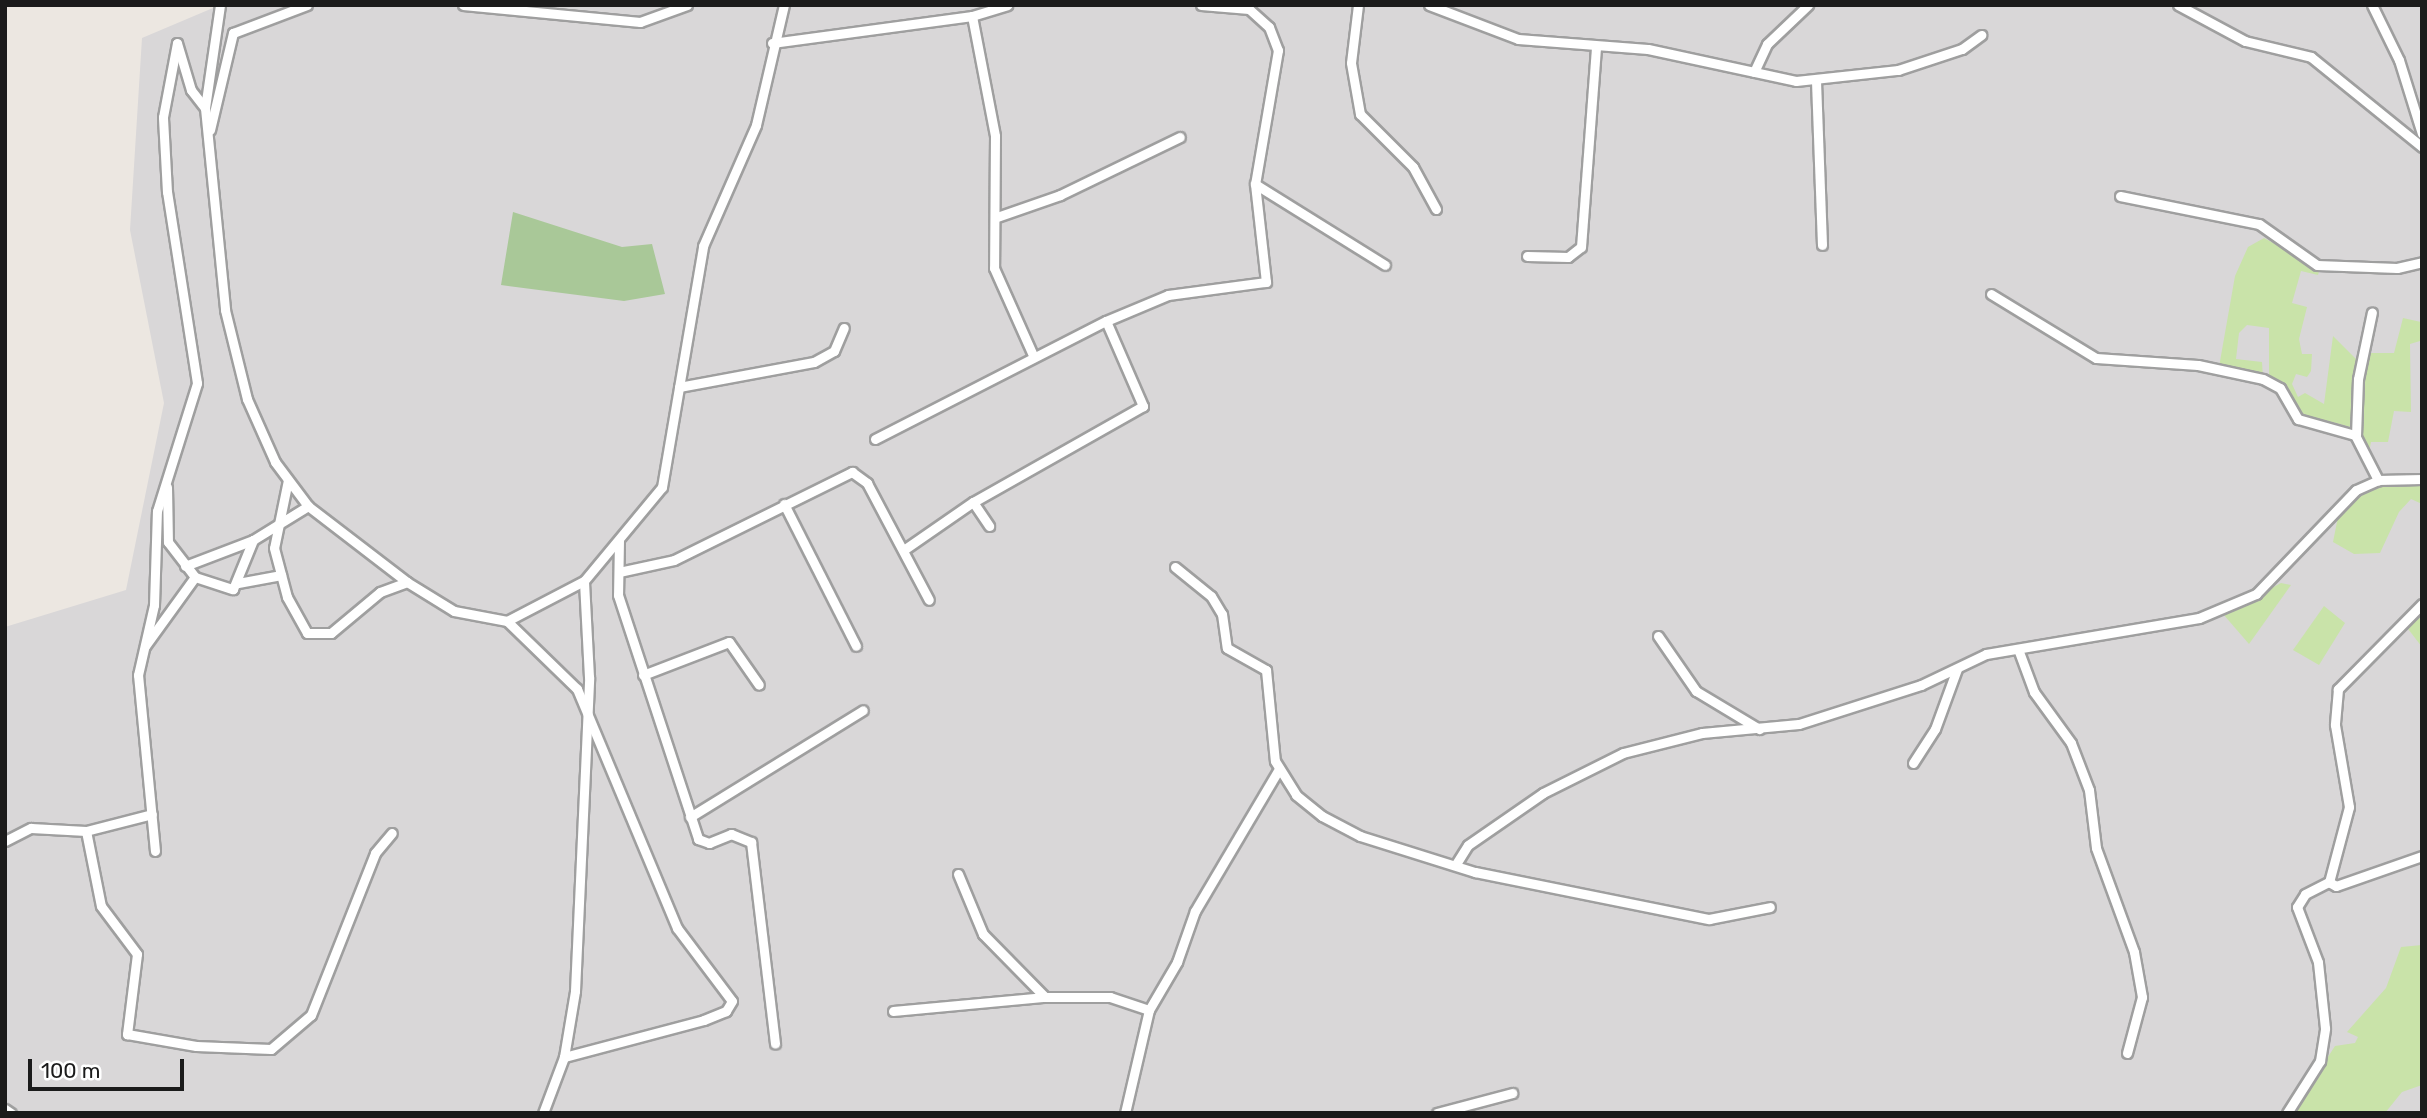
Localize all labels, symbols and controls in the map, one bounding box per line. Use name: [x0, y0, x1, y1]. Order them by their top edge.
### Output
scale bar: [32, 1044, 187, 1088]
text: 100 m: [41, 1058, 100, 1083]

